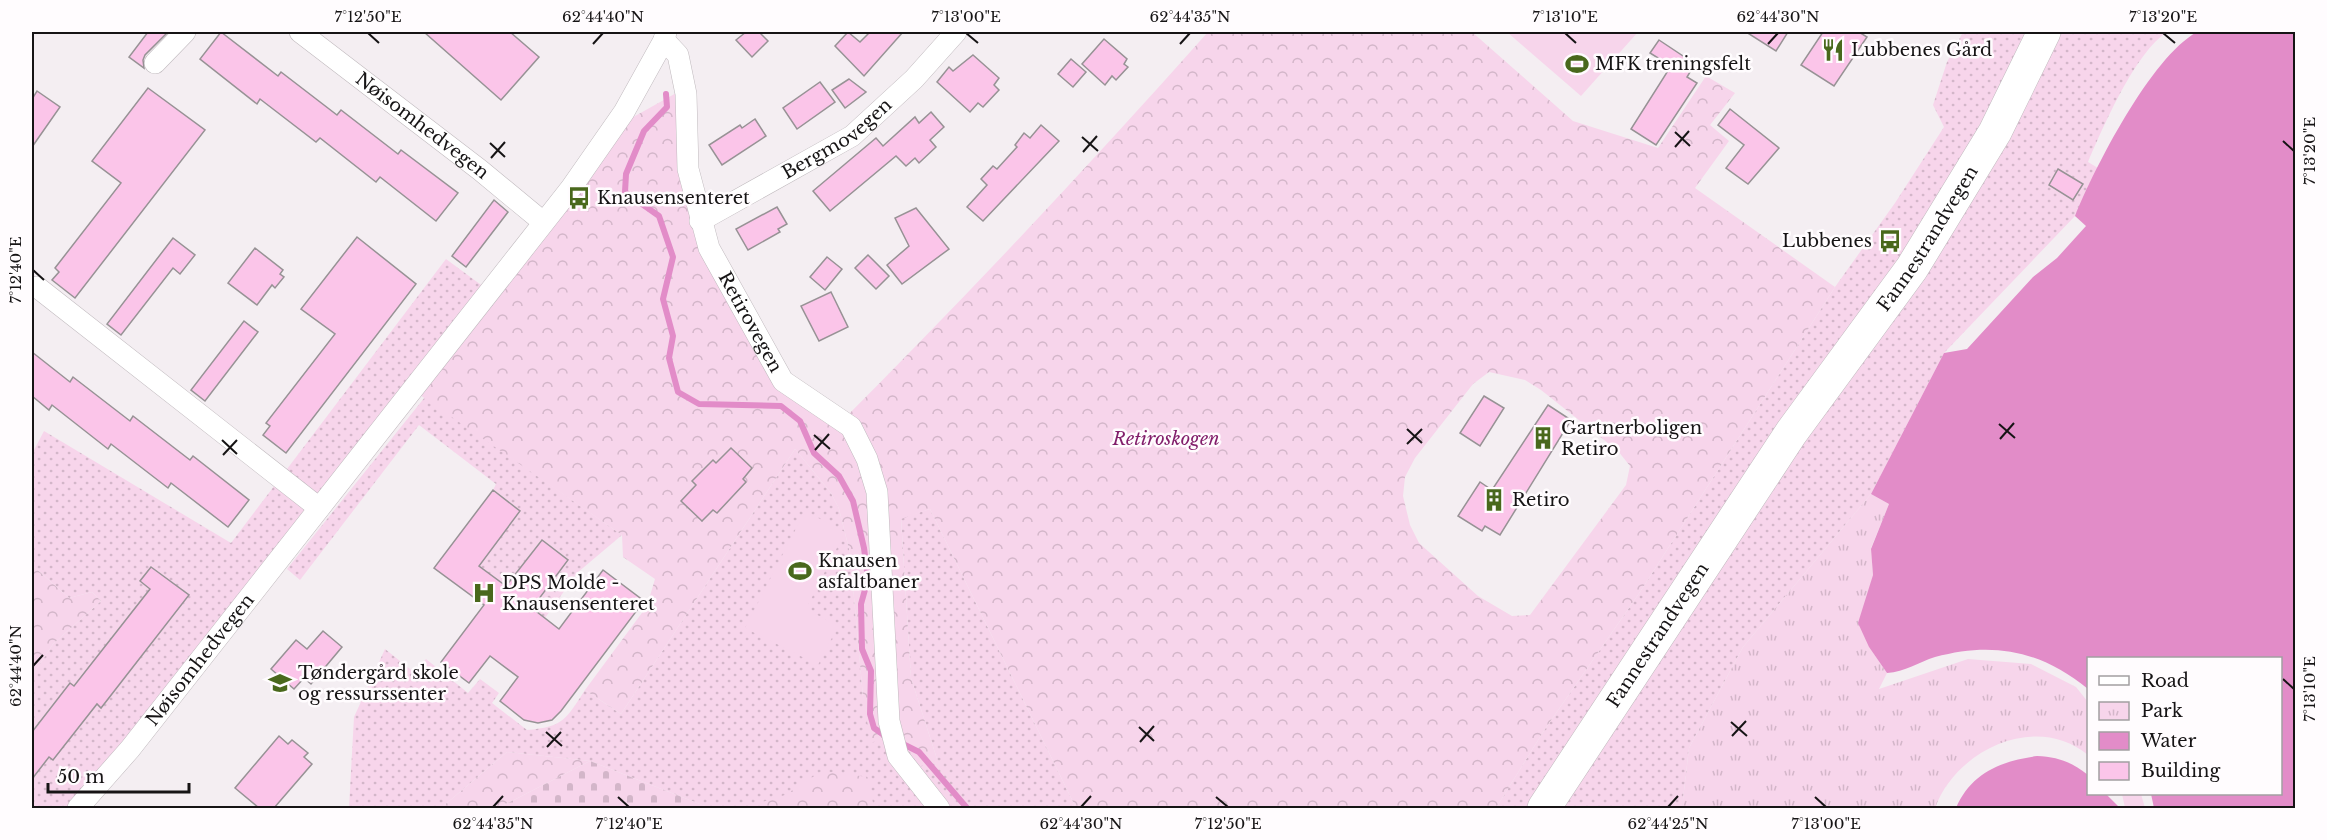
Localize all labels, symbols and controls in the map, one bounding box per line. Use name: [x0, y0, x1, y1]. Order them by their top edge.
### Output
text: 7°12'50"E: [334, 7, 402, 26]
text: 62°44'40"N: [562, 7, 644, 26]
text: 7°13'00"E: [931, 7, 1001, 26]
text: 62°44'35"N: [1150, 7, 1230, 26]
text: 7°13'10"E: [1532, 7, 1598, 26]
text: 62°44'30"N: [1736, 7, 1820, 26]
text: 7°13'20"E: [2129, 7, 2197, 26]
restaurant icon: Lubbenes Gård: [1820, 37, 1846, 63]
place label: Lubbenes Gård: [1851, 39, 1992, 61]
sports icon: MFK treningsfelt: [1564, 51, 1590, 77]
place label: MFK treningsfelt: [1595, 53, 1751, 75]
street label: Nøisomhedvegen: [351, 68, 493, 184]
street label: Bergmovegen: [778, 94, 896, 184]
text: 7°13'20"E: [2300, 117, 2319, 185]
street label: Fannestrandvegen: [1873, 162, 1983, 316]
bus stop icon: Knausensenteret: [566, 185, 592, 211]
place label: Knausensenteret: [597, 187, 750, 209]
bus stop icon: Lubbenes: [1877, 228, 1903, 254]
place label: Lubbenes: [1782, 230, 1872, 252]
text: 7°12'40"E: [6, 236, 25, 304]
street label: Retirovegen: [714, 268, 787, 376]
place label: Gartnerboligen Retiro: [1561, 417, 1702, 460]
building icon: Gartnerboligen Retiro: [1530, 425, 1556, 451]
park label: Retiroskogen: [1112, 428, 1219, 450]
building icon: Retiro: [1481, 487, 1507, 513]
place label: Retiro: [1512, 489, 1569, 511]
place label: Knausen asfaltbaner: [818, 550, 920, 593]
sports icon: Knausen asfaltbaner: [787, 558, 813, 584]
street label: Fannestrandvegen: [1602, 559, 1714, 712]
place label: DPS Molde - Knausensenteret: [502, 572, 655, 615]
hospital icon: DPS Molde - Knausensenteret: [471, 580, 497, 606]
street label: Nøisomhedvegen: [141, 589, 259, 730]
text: 62°44'40"N: [6, 625, 25, 707]
text: 7°13'10"E: [2300, 656, 2319, 722]
legend: [2087, 657, 2282, 795]
place label: Tøndergård skole og ressurssenter: [298, 662, 459, 705]
school or university icon: Tøndergård skole og ressurssenter: [267, 670, 293, 696]
text: Road: [2141, 670, 2189, 692]
text: Park: [2141, 700, 2183, 722]
text: Water: [2140, 730, 2197, 752]
scale bar: [48, 756, 189, 794]
text: Building: [2141, 760, 2220, 782]
text: 50 m: [57, 766, 105, 788]
text: 62°44'35"N: [453, 814, 533, 833]
text: 7°12'40"E: [595, 814, 663, 833]
text: 62°44'30"N: [1039, 814, 1123, 833]
text: 7°12'50"E: [1194, 814, 1262, 833]
text: 62°44'25"N: [1628, 814, 1708, 833]
text: 7°13'00"E: [1791, 814, 1861, 833]

